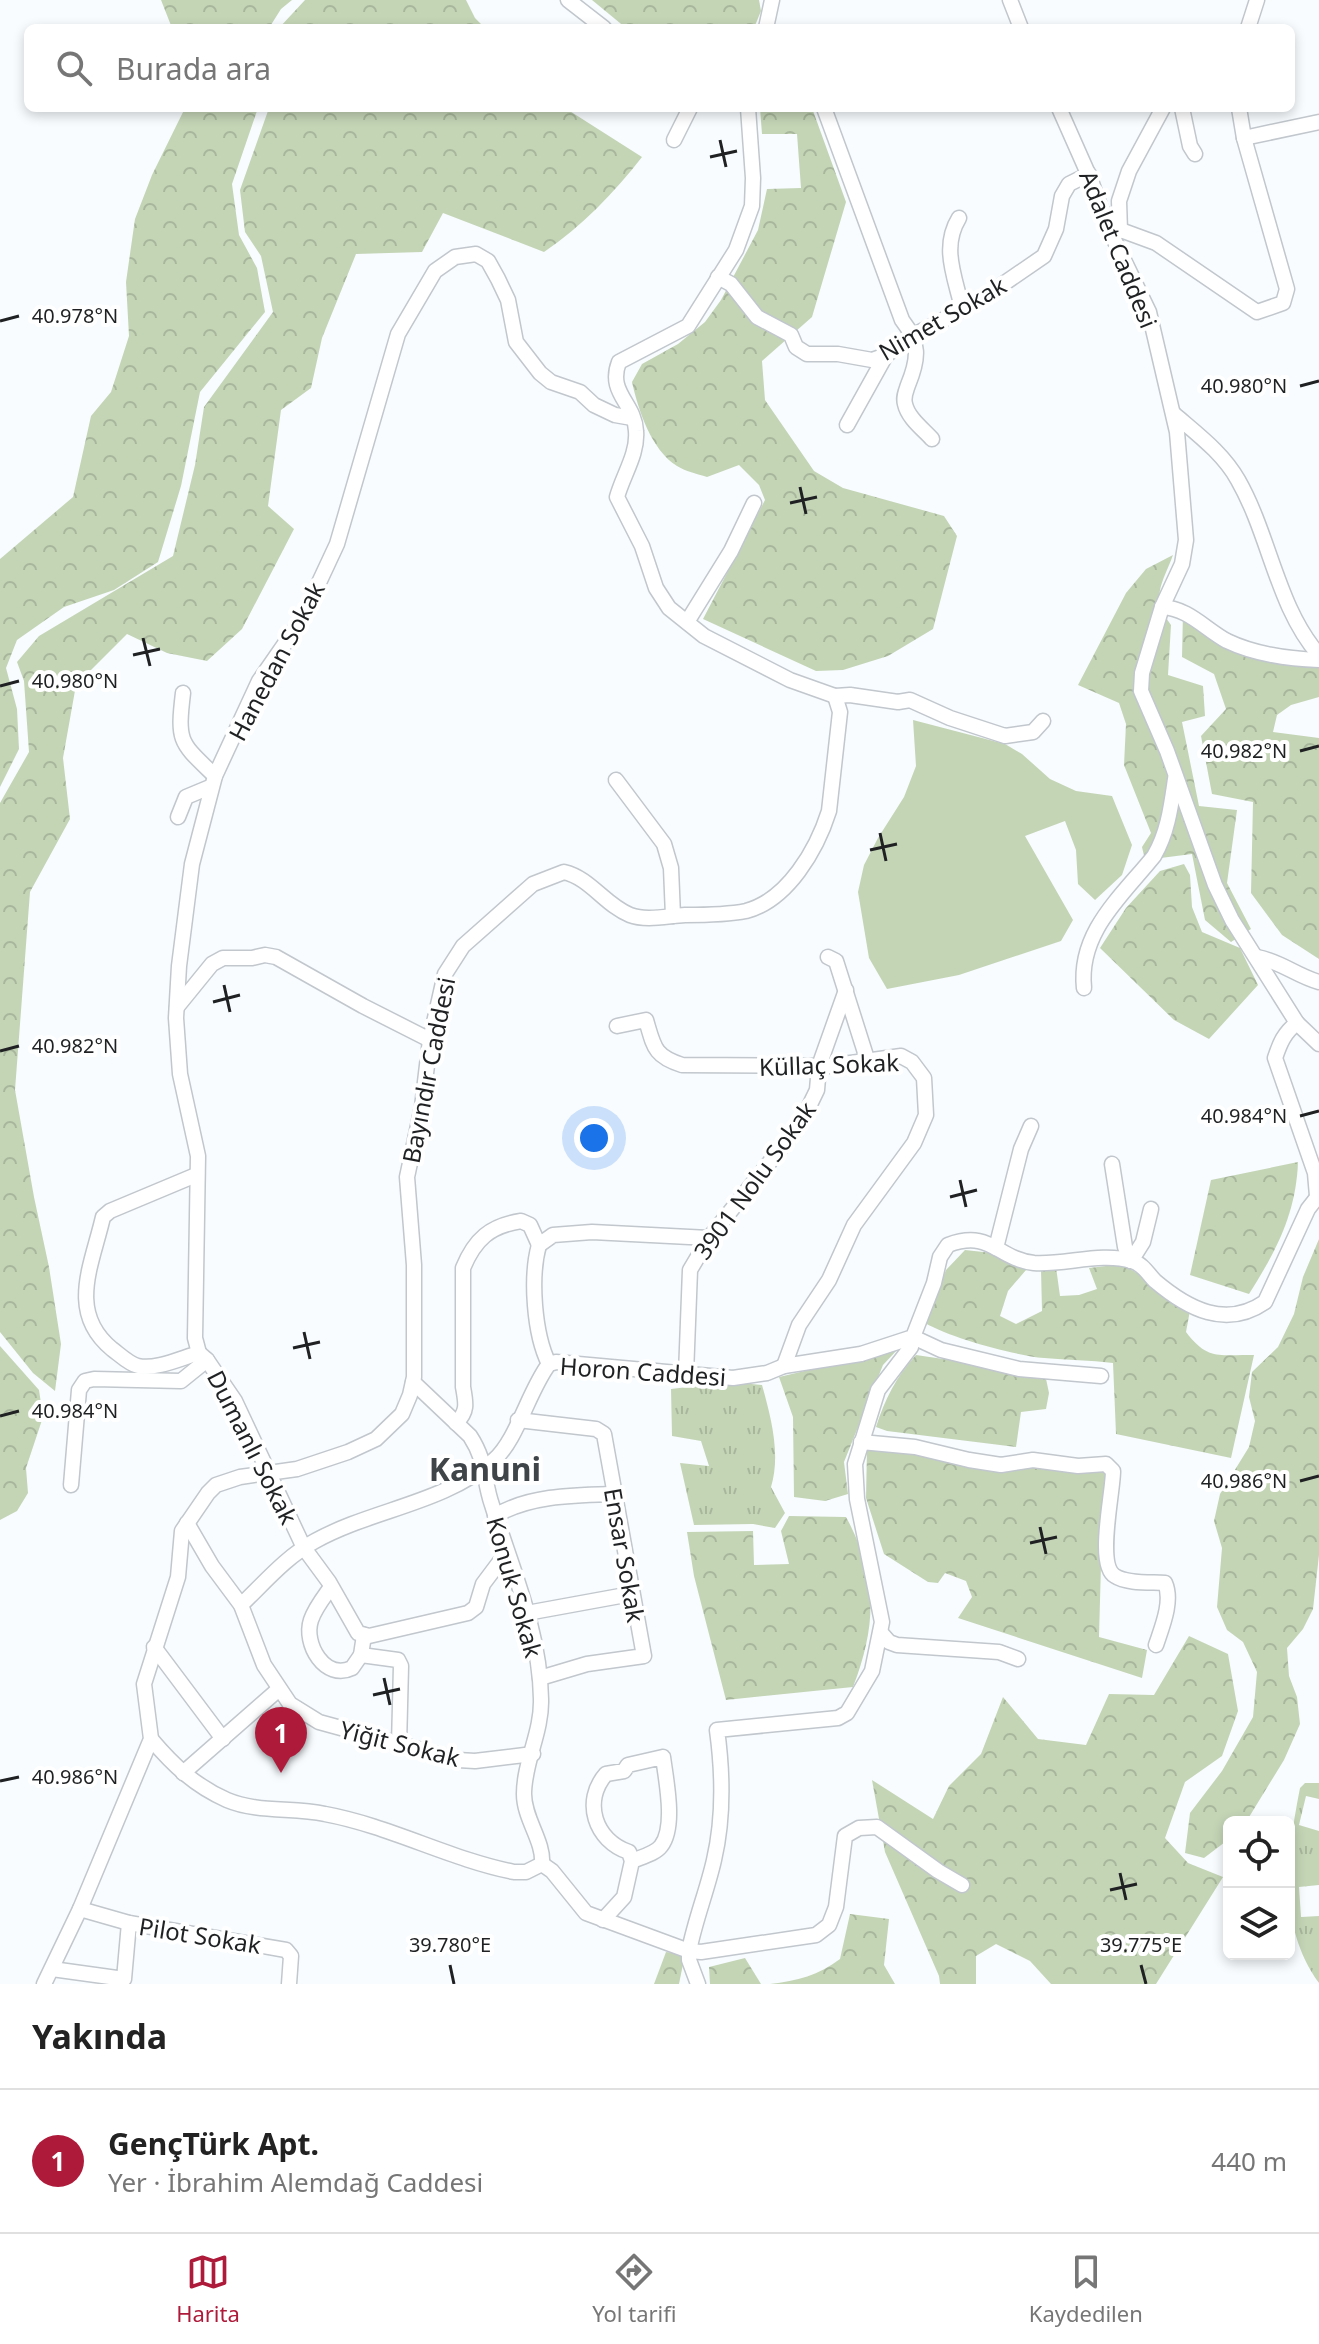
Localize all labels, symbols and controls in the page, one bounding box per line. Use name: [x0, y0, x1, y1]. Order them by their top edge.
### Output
search box: [24, 24, 1295, 112]
icon: search: [52, 46, 96, 90]
text: Burada ara: [116, 48, 271, 89]
street label: Adalet Caddesi: [1072, 165, 1166, 333]
street label: Nimet Sokak: [872, 268, 1012, 368]
text: 40.978°N: [32, 302, 118, 329]
text: 40.980°N: [1201, 372, 1287, 399]
street label: Hanedan Sokak: [220, 576, 332, 746]
text: 40.980°N: [32, 667, 118, 694]
text: 40.982°N: [1201, 737, 1287, 764]
street label: Bayındır Caddesi: [394, 974, 462, 1166]
text: 40.982°N: [32, 1032, 118, 1059]
street label: Küllaç Sokak: [758, 1045, 900, 1083]
street label: 3901 Nolu Sokak: [685, 1094, 823, 1266]
text: 40.984°N: [1201, 1102, 1287, 1129]
your location: [574, 1118, 614, 1158]
street label: Horon Caddesi: [559, 1349, 727, 1393]
street label: Dumanlı Sokak: [200, 1364, 306, 1530]
text: 40.984°N: [32, 1397, 118, 1424]
district label: Kanuni: [429, 1447, 541, 1490]
text: 40.986°N: [1201, 1467, 1287, 1494]
street label: Ensar Sokak: [597, 1485, 653, 1625]
street label: Konuk Sokak: [479, 1513, 551, 1661]
pin: 1: [255, 1707, 307, 1773]
street label: Yiğit Sokak: [337, 1712, 464, 1774]
text: 40.986°N: [32, 1763, 118, 1790]
map controls: [1223, 1816, 1295, 1960]
button: locate: [1223, 1816, 1295, 1888]
button: layers: [1223, 1888, 1295, 1960]
street label: Pilot Sokak: [137, 1909, 264, 1961]
text: 39.780°E: [409, 1931, 491, 1958]
text: 39.775°E: [1100, 1931, 1182, 1958]
text: Yakında: [32, 2013, 167, 2059]
text: GençTürk Apt.: [108, 2123, 319, 2164]
text: 1: [51, 2143, 65, 2179]
text: 440 m: [1211, 2143, 1287, 2179]
text: Yer · İbrahim Alemdağ Caddesi: [108, 2164, 483, 2200]
tab: Harita: [176, 2250, 240, 2328]
tab: Yol tarifi: [592, 2250, 677, 2328]
tab: Kaydedilen: [1029, 2250, 1143, 2328]

